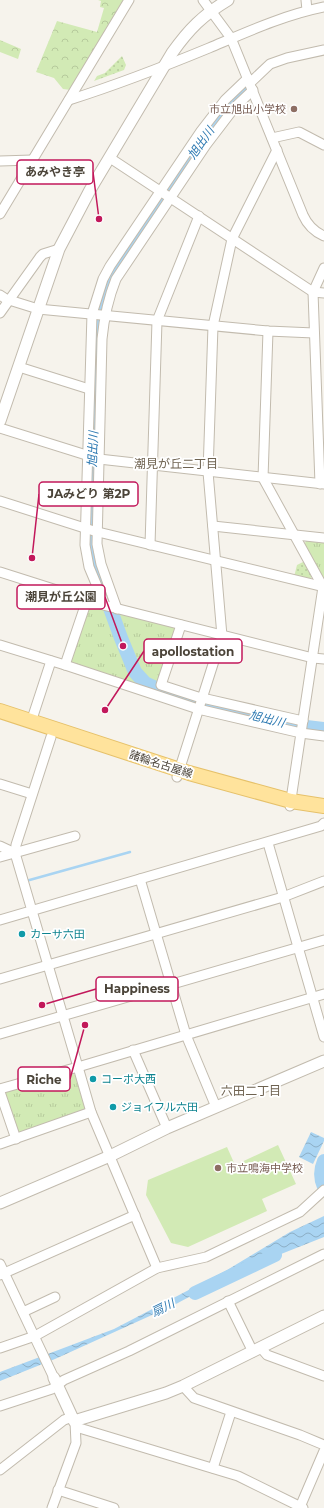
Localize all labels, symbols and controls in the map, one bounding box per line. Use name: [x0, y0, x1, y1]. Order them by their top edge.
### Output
place label: 市立旭出小学校: [209, 102, 286, 116]
marker: 市立旭出小学校: [289, 104, 299, 114]
water label: 旭出川: [184, 122, 218, 162]
callout: あみやき亭: [17, 160, 93, 184]
text: あみやき亭: [25, 164, 85, 179]
water label: 旭出川: [84, 429, 101, 467]
district label: 潮見が丘二丁目: [134, 456, 218, 471]
callout: JAみどり 第2P: [39, 482, 138, 506]
text: JAみどり 第2P: [47, 486, 131, 501]
callout: 潮見が丘公園: [17, 585, 105, 609]
text: 潮見が丘公園: [25, 589, 97, 604]
callout: apollostation: [144, 639, 242, 663]
text: apollostation: [152, 644, 234, 659]
water label: 旭出川: [248, 707, 288, 731]
street label: 諸輪名古屋線: [127, 747, 195, 781]
place label: カーサ六田: [30, 927, 85, 941]
marker: カーサ六田: [17, 929, 27, 939]
callout: Happiness: [96, 977, 178, 1001]
text: Happiness: [104, 981, 171, 996]
callout: Riche: [18, 1067, 70, 1091]
text: Riche: [26, 1072, 62, 1087]
place label: コーポ大西: [101, 1072, 156, 1086]
marker: コーポ大西: [88, 1074, 98, 1084]
district label: 六田二丁目: [221, 1083, 281, 1098]
place label: ジョイフル六田: [121, 1100, 198, 1114]
marker: ジョイフル六田: [108, 1102, 118, 1112]
place label: 市立鳴海中学校: [226, 1161, 303, 1175]
marker: 市立鳴海中学校: [213, 1163, 223, 1173]
water label: 扇川: [149, 1295, 179, 1320]

